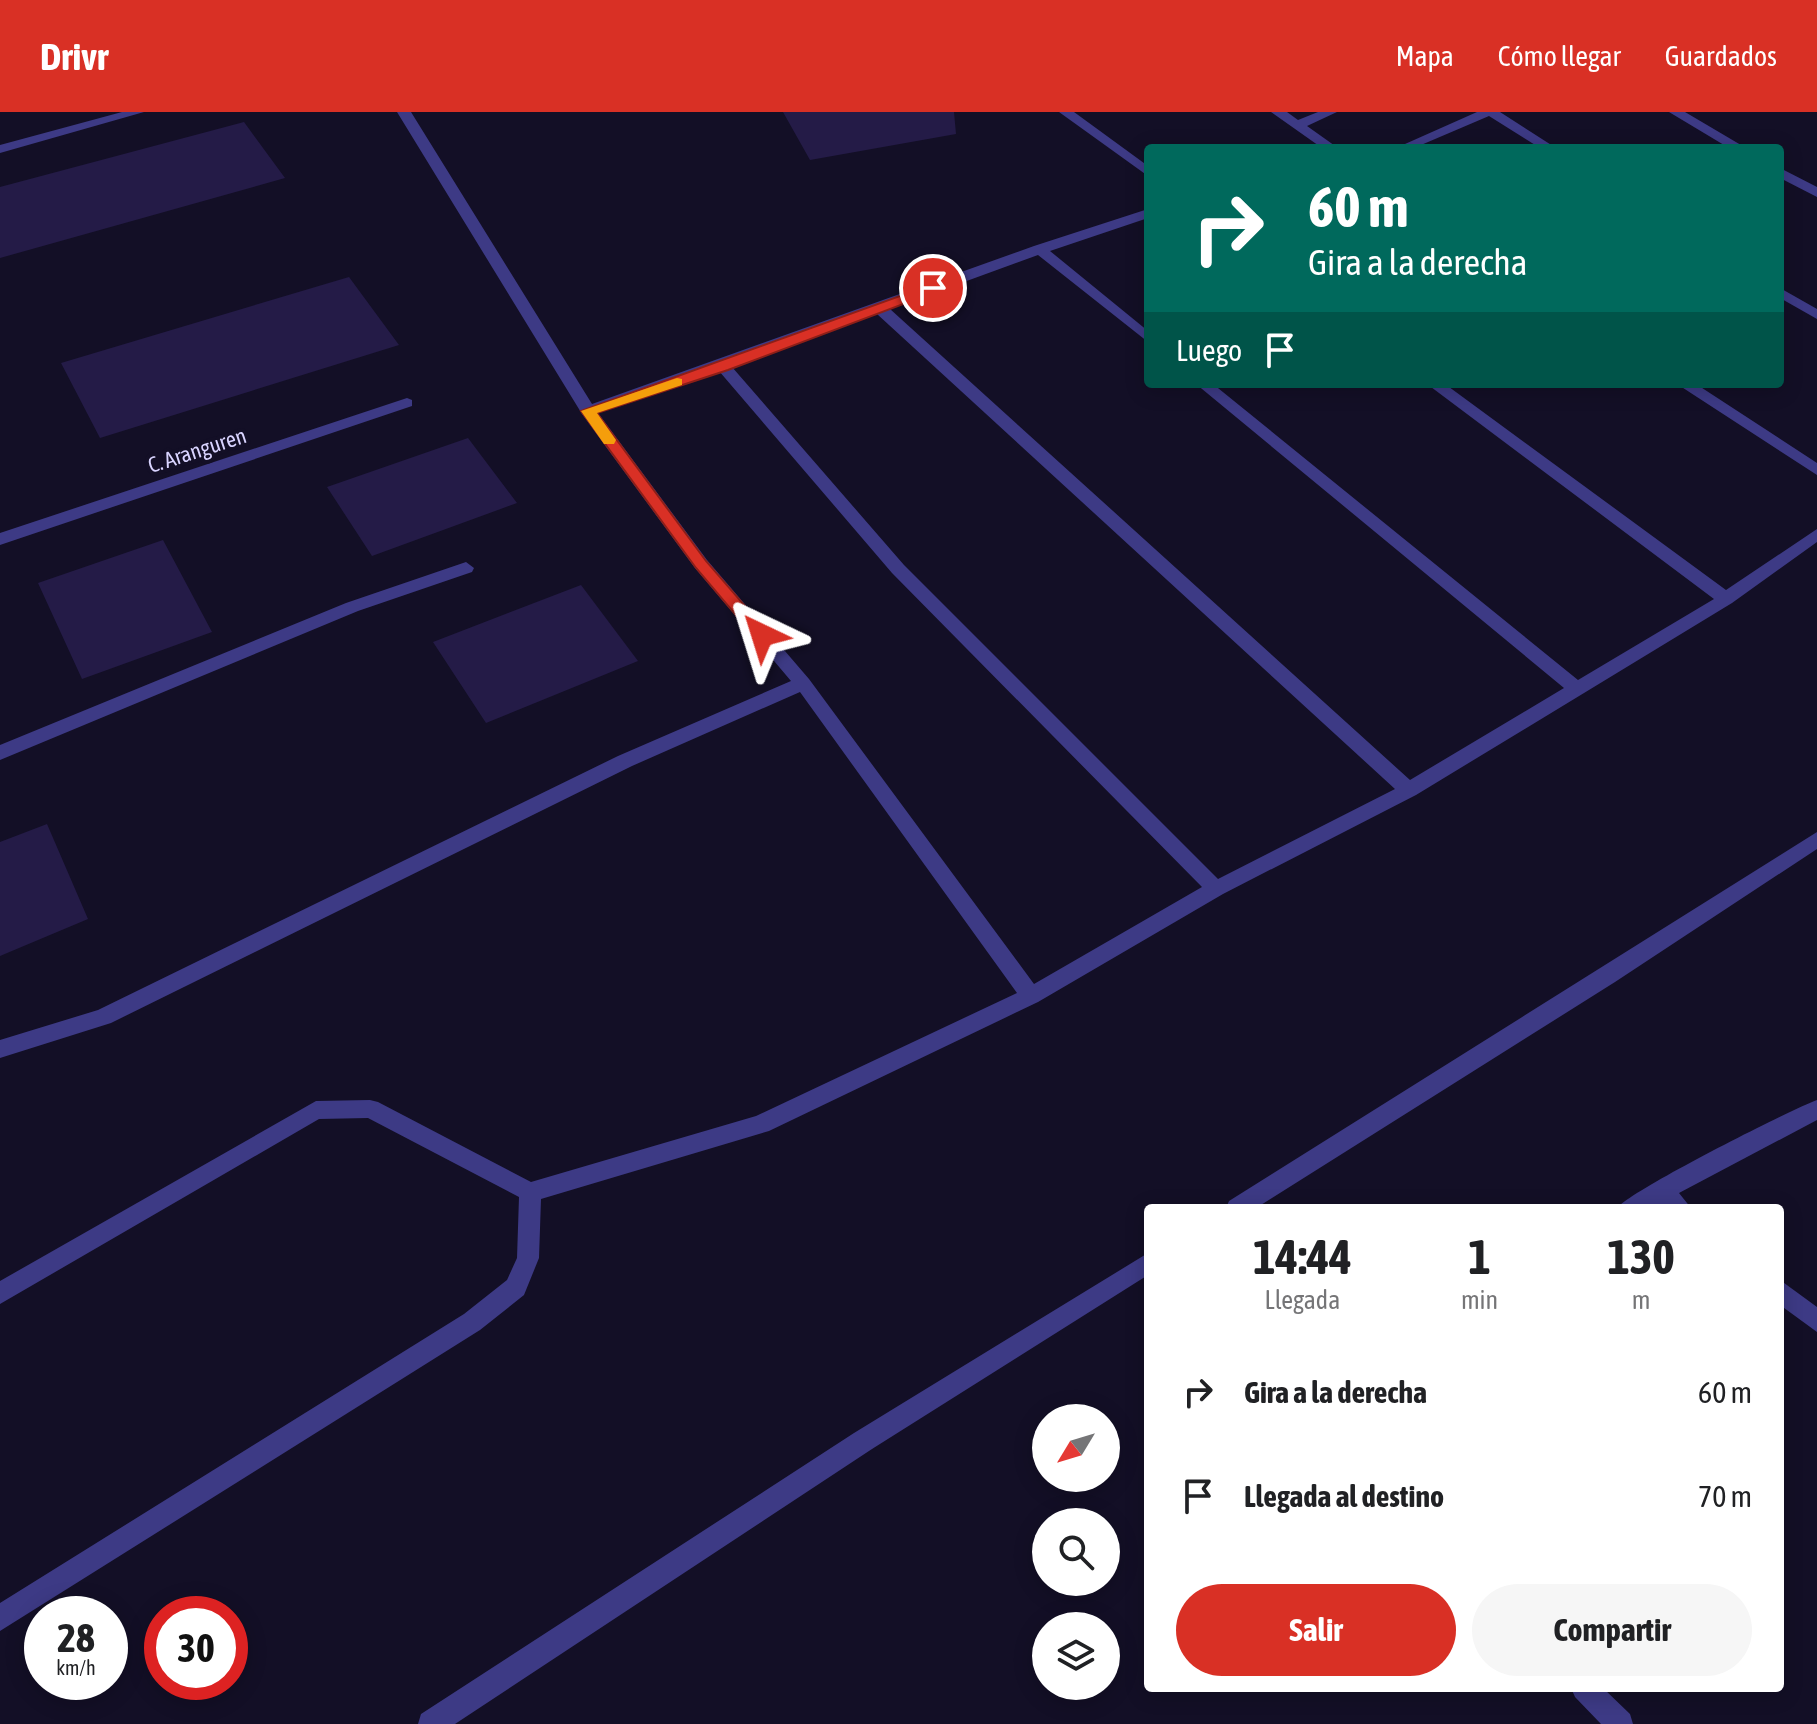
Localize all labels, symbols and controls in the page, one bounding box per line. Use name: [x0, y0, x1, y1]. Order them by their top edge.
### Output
text: Drivr: [40, 35, 108, 78]
text: Mapa: [1396, 40, 1454, 72]
text: Cómo llegar: [1498, 40, 1621, 72]
text: Guardados: [1665, 40, 1777, 72]
text: 60 m: [1308, 175, 1409, 239]
icon: right: [1176, 176, 1280, 280]
text: Gira a la derecha: [1308, 241, 1528, 283]
pin: [899, 254, 967, 322]
icon: arrive: [911, 266, 955, 310]
icon: arrive: [1258, 328, 1302, 372]
text: Luego: [1176, 333, 1242, 367]
street label: C. Aranguren: [145, 422, 249, 478]
position arrow: [720, 593, 804, 677]
text: 14:44: [1253, 1229, 1352, 1284]
text: 1: [1468, 1229, 1491, 1284]
text: 130: [1607, 1229, 1675, 1284]
text: Llegada: [1265, 1285, 1340, 1315]
text: min: [1461, 1285, 1498, 1315]
text: m: [1632, 1285, 1650, 1315]
icon: right: [1176, 1370, 1220, 1414]
text: Gira a la derecha: [1244, 1375, 1427, 1409]
text: 60 m: [1698, 1375, 1752, 1409]
north arrow: [1032, 1404, 1120, 1492]
map controls: [1032, 1404, 1120, 1700]
icon: arrive: [1176, 1474, 1220, 1518]
text: Llegada al destino: [1244, 1479, 1444, 1513]
text: 70 m: [1698, 1479, 1752, 1513]
button: search: [1032, 1508, 1120, 1596]
button: Salir: [1176, 1584, 1456, 1676]
button: Compartir: [1472, 1584, 1752, 1676]
speed limit sign: 30: [144, 1596, 248, 1700]
button: layers: [1032, 1612, 1120, 1700]
text: 28: [57, 1615, 95, 1660]
text: km/h: [56, 1656, 96, 1679]

